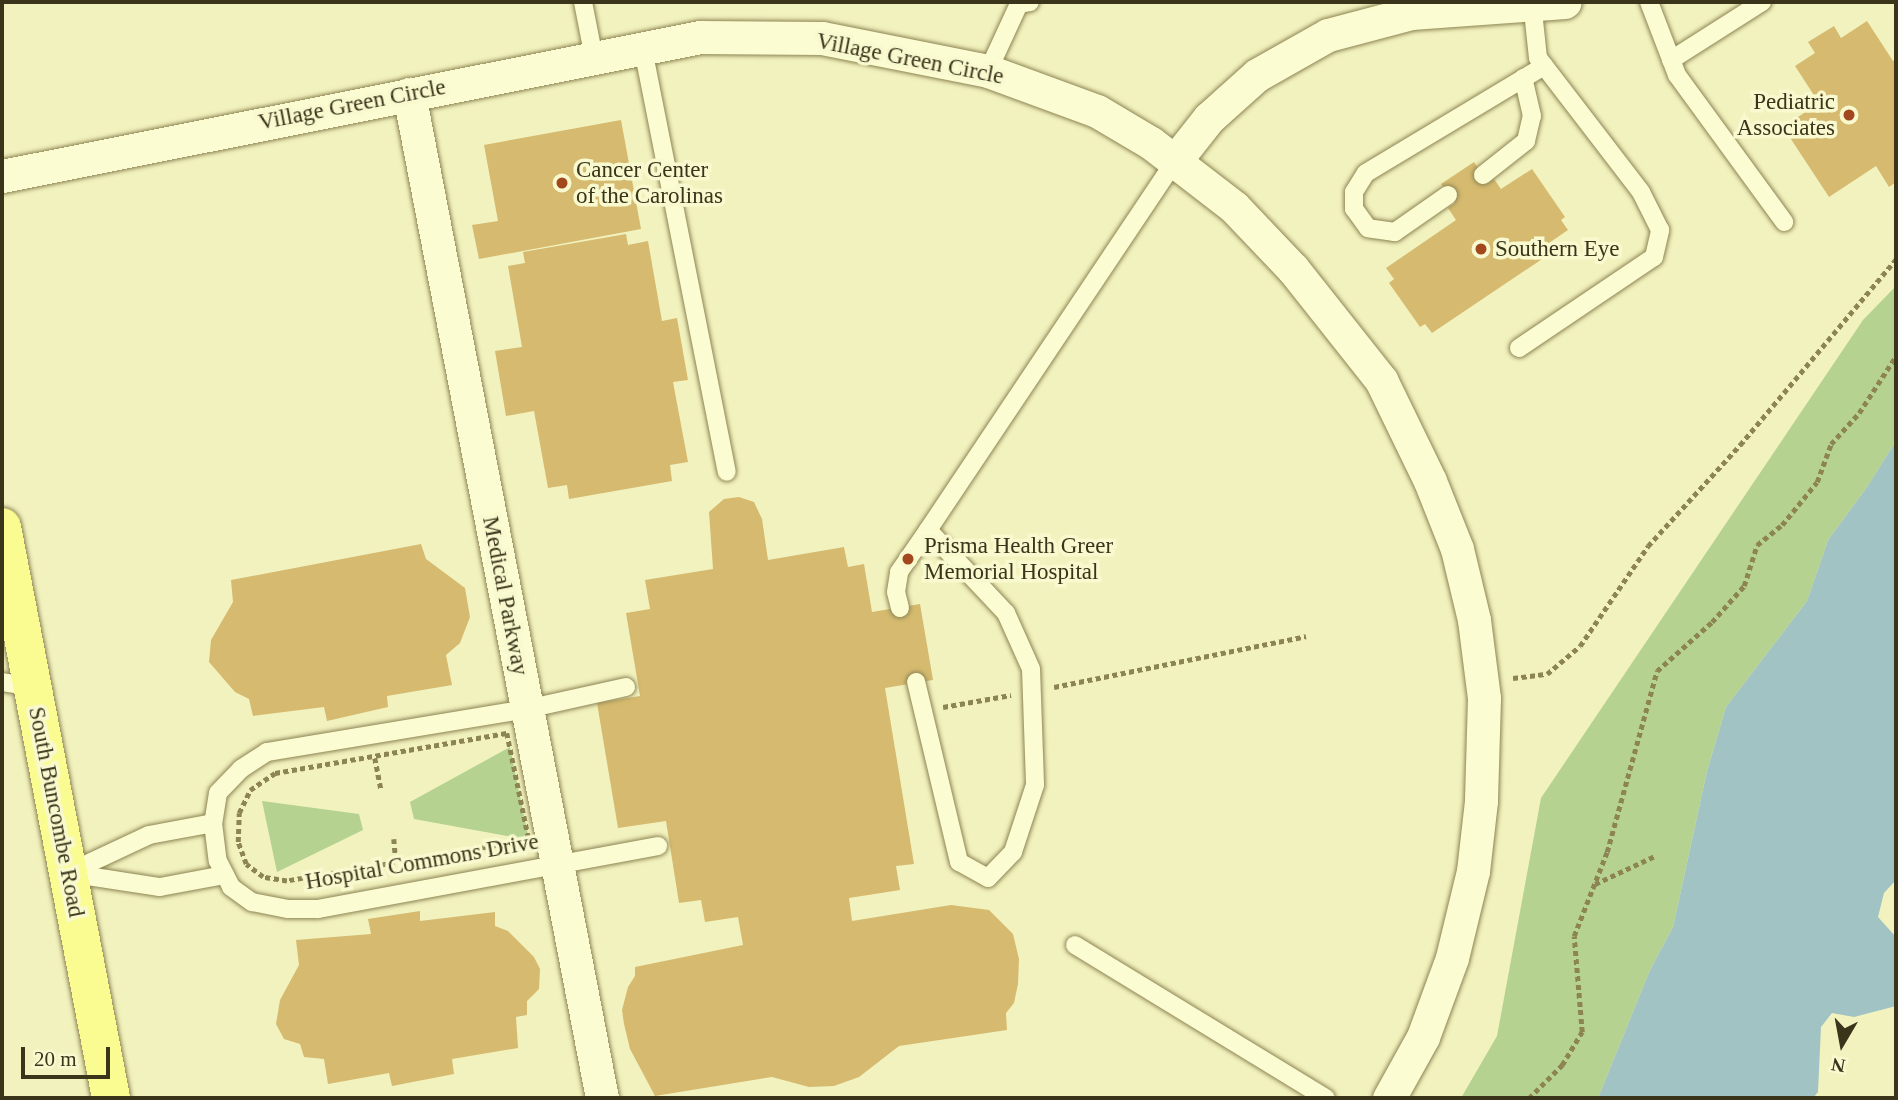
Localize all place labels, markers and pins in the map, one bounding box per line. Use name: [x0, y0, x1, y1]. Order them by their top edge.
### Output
place label: Pediatric Associates: [1737, 88, 1835, 142]
marker: Pediatric Associates: [1841, 107, 1857, 123]
place label: Cancer Center of the Carolinas: [576, 156, 723, 210]
marker: Cancer Center of the Carolinas: [554, 175, 570, 191]
place label: Southern Eye: [1495, 235, 1620, 263]
marker: Southern Eye: [1473, 241, 1489, 257]
place label: Prisma Health Greer Memorial Hospital: [924, 532, 1113, 586]
marker: Prisma Health Greer Memorial Hospital: [898, 549, 918, 569]

